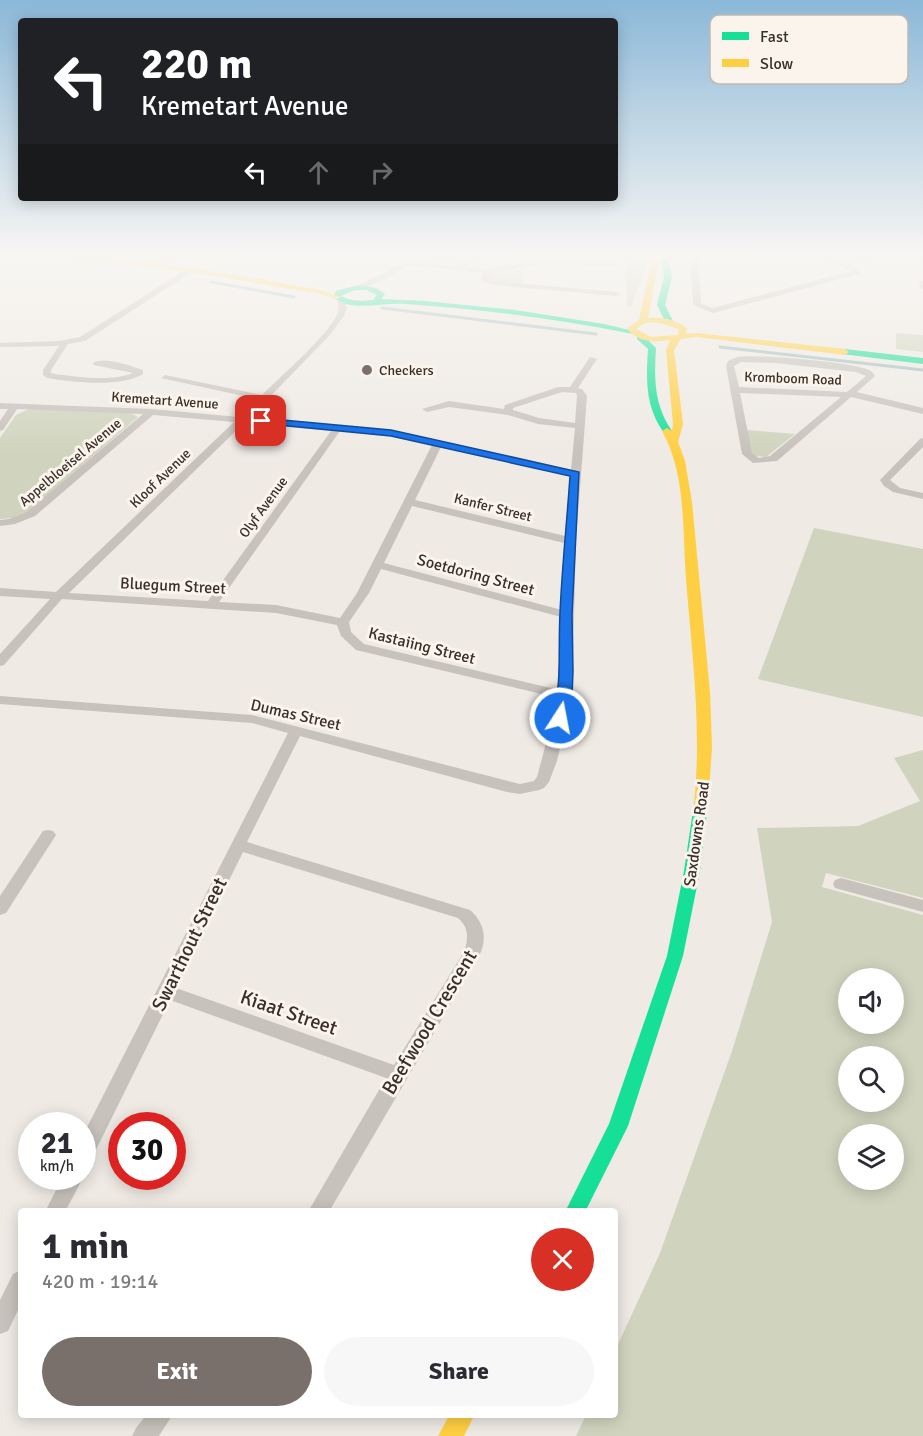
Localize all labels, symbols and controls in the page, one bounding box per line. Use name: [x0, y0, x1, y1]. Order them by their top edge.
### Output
legend: [710, 15, 908, 84]
text: Fast: [760, 27, 789, 47]
text: 220 m: [141, 39, 252, 90]
icon: left: [42, 42, 120, 120]
text: Slow: [760, 54, 794, 74]
text: Kremetart Avenue: [141, 90, 349, 123]
icon: left: [239, 156, 272, 189]
icon: ahead: [302, 156, 335, 189]
icon: right: [365, 156, 398, 189]
place label: Checkers: [379, 362, 434, 379]
marker: Checkers: [360, 363, 374, 377]
street label: Kromboom Road: [744, 368, 842, 389]
street label: Kremetart Avenue: [111, 388, 219, 413]
pin: [235, 395, 286, 446]
icon: arrive: [244, 404, 277, 437]
street label: Appelbloeisel Avenue: [16, 415, 125, 510]
street label: Kloof Avenue: [126, 445, 194, 512]
street label: Olyf Avenue: [236, 473, 291, 541]
street label: Kanfer Street: [452, 490, 534, 525]
street label: Soetdoring Street: [415, 550, 537, 600]
street label: Bluegum Street: [119, 573, 227, 599]
street label: Kastaiing Street: [366, 623, 478, 669]
position arrow: [528, 686, 592, 750]
street label: Dumas Street: [249, 695, 343, 735]
street label: Saxdowns Road: [680, 780, 714, 888]
street label: Swarthout Street: [146, 873, 233, 1015]
street label: Beefwood Crescent: [376, 945, 483, 1099]
map controls: [838, 968, 904, 1190]
button: sound: [838, 968, 904, 1034]
street label: Kiaat Street: [237, 984, 341, 1041]
button: search: [838, 1046, 904, 1112]
speed limit sign: 30: [108, 1112, 186, 1190]
button: layers: [838, 1124, 904, 1190]
text: 21: [41, 1125, 73, 1162]
text: km/h: [40, 1157, 74, 1175]
text: 1 min: [42, 1224, 129, 1269]
button: close: [531, 1228, 594, 1291]
text: 420 m · 19:14: [42, 1269, 158, 1294]
button: Exit: [42, 1337, 312, 1406]
button: Share: [324, 1337, 594, 1406]

